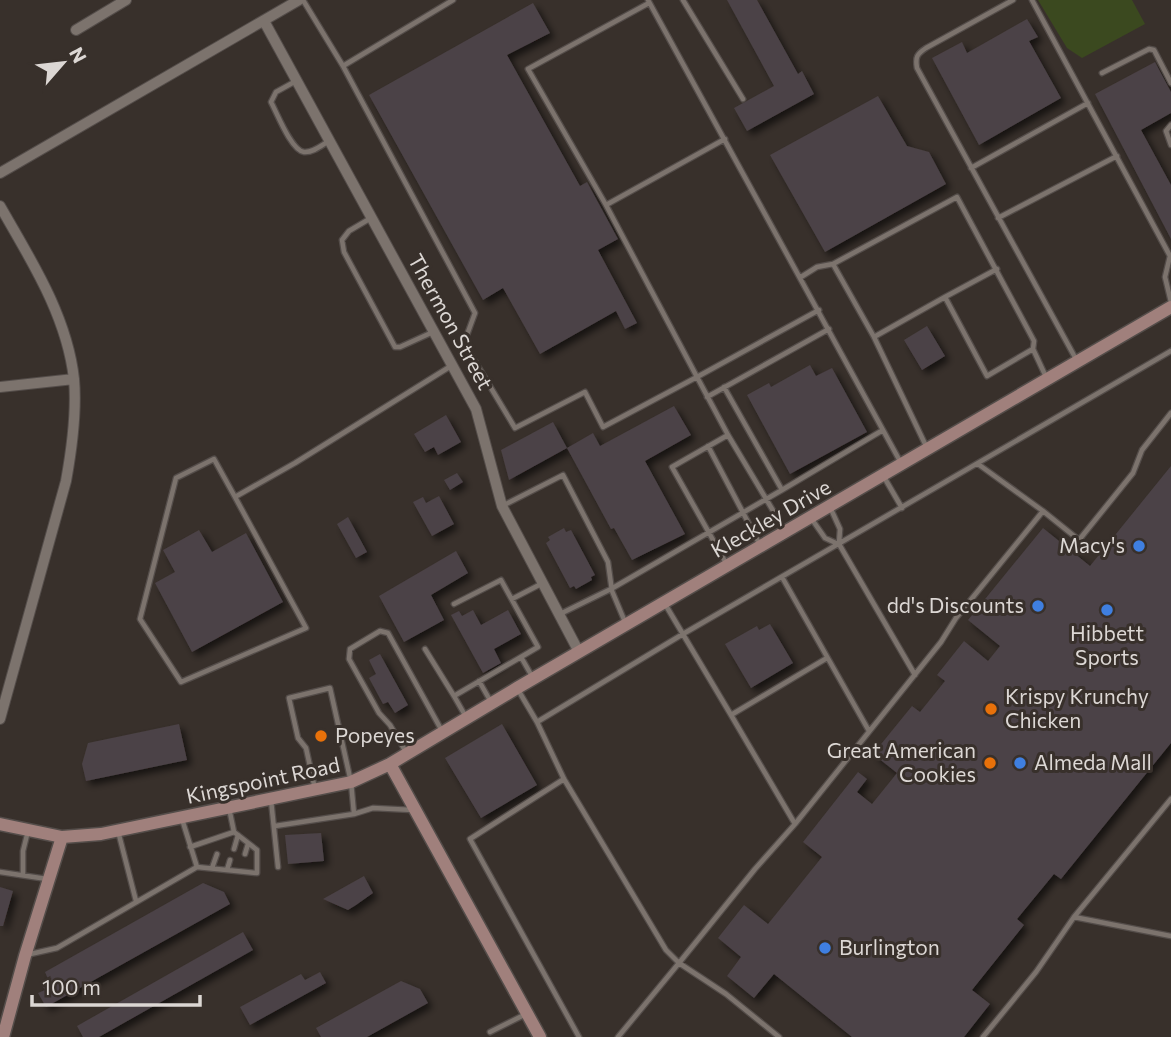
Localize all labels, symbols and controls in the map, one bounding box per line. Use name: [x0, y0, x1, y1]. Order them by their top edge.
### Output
north arrow: [28, 28, 98, 98]
text: N: [65, 43, 92, 66]
street label: Thermon Street: [404, 249, 499, 393]
street label: Kleckley Drive: [706, 473, 835, 562]
place label: Macy's: [1059, 532, 1125, 557]
marker: Macy's: [1131, 538, 1147, 554]
place label: dd's Discounts: [887, 592, 1024, 617]
marker: dd's Discounts: [1030, 598, 1046, 614]
marker: Hibbett Sports: [1099, 602, 1115, 618]
place label: Hibbett Sports: [1070, 620, 1144, 669]
place label: Krispy Krunchy Chicken: [1005, 683, 1149, 732]
marker: Krispy Krunchy Chicken: [983, 701, 999, 717]
place label: Popeyes: [335, 722, 415, 747]
marker: Popeyes: [313, 728, 329, 744]
place label: Great American Cookies: [827, 737, 976, 786]
place label: Almeda Mall: [1034, 749, 1152, 774]
street label: Kingspoint Road: [184, 751, 342, 808]
marker: Great American Cookies: [982, 755, 998, 771]
marker: Almeda Mall: [1012, 755, 1028, 771]
place label: Burlington: [839, 934, 940, 959]
marker: Burlington: [817, 940, 833, 956]
scale bar: [32, 964, 200, 1008]
text: 100 m: [42, 974, 101, 999]

